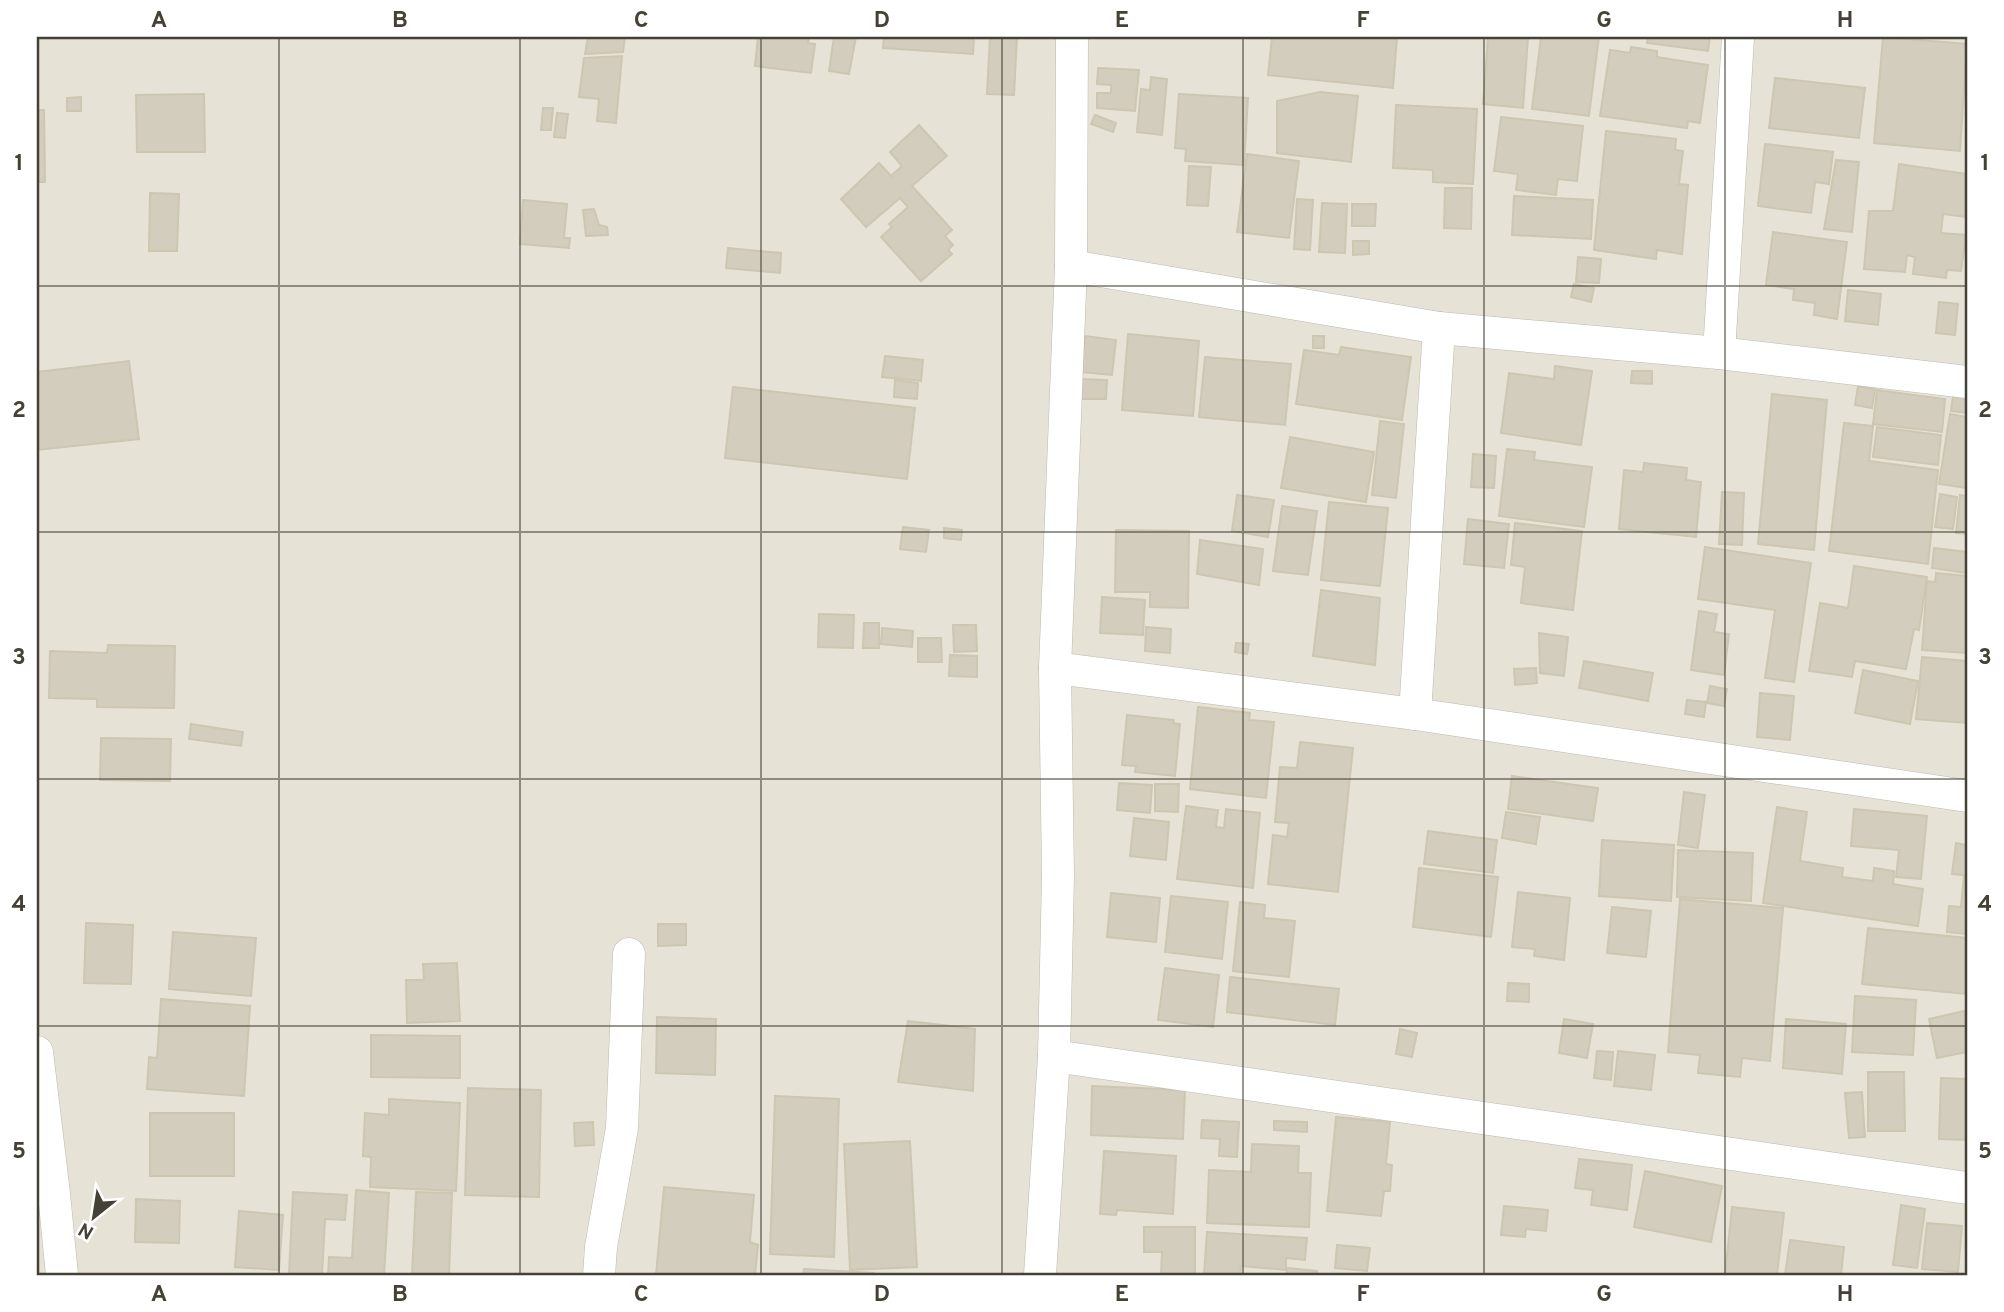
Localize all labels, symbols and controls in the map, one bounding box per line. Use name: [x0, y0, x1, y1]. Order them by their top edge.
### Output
text: A: [151, 7, 167, 36]
text: B: [392, 7, 408, 36]
text: C: [634, 7, 648, 36]
text: D: [874, 7, 890, 36]
text: E: [1115, 7, 1129, 36]
text: F: [1356, 7, 1370, 36]
text: G: [1596, 7, 1612, 36]
text: H: [1837, 7, 1853, 36]
text: 1: [14, 150, 24, 179]
text: 1: [1980, 150, 1990, 179]
text: 2: [12, 397, 26, 426]
text: 2: [1978, 397, 1992, 426]
text: 3: [12, 644, 26, 673]
text: 3: [1978, 644, 1992, 673]
text: 4: [12, 891, 26, 920]
text: 4: [1978, 891, 1992, 920]
text: 5: [12, 1138, 26, 1167]
text: 5: [1978, 1138, 1992, 1167]
north arrow: [60, 1182, 130, 1252]
text: N: [75, 1216, 98, 1244]
text: A: [151, 1281, 167, 1310]
text: B: [392, 1281, 408, 1310]
text: C: [634, 1281, 648, 1310]
text: D: [874, 1281, 890, 1310]
text: E: [1115, 1281, 1129, 1310]
text: F: [1356, 1281, 1370, 1310]
text: G: [1596, 1281, 1612, 1310]
text: H: [1837, 1281, 1853, 1310]

